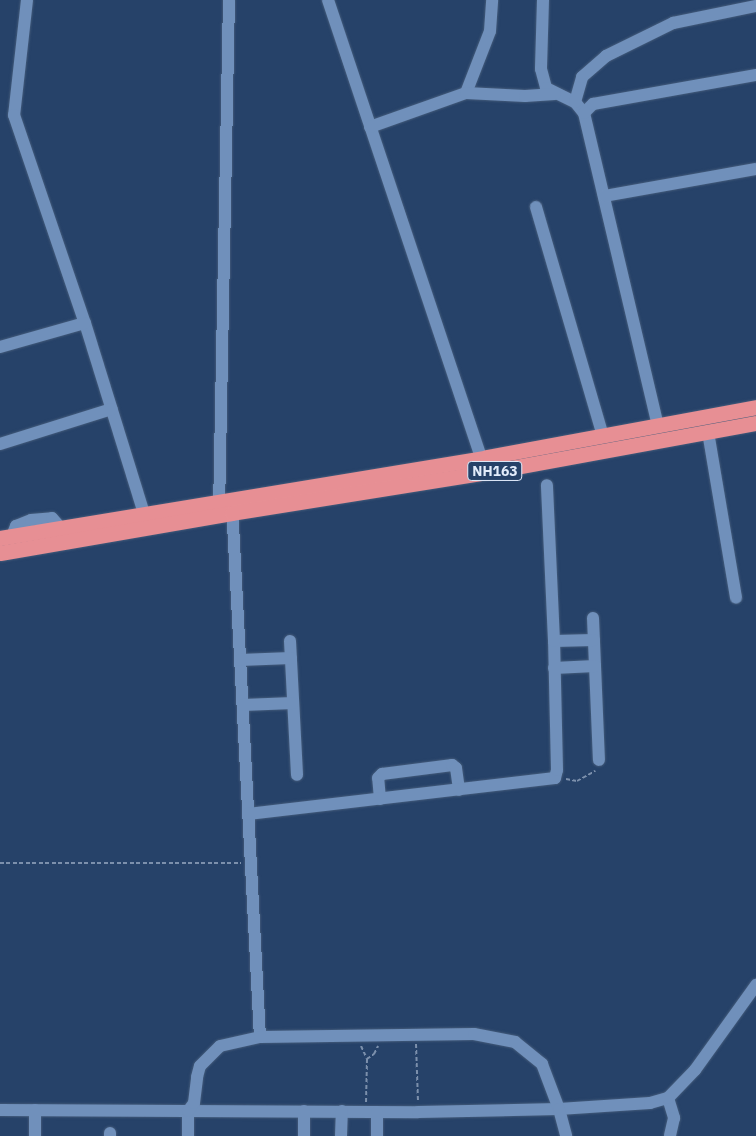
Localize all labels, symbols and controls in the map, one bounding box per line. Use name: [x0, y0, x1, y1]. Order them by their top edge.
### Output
road number: NH163: [466, 460, 524, 482]

